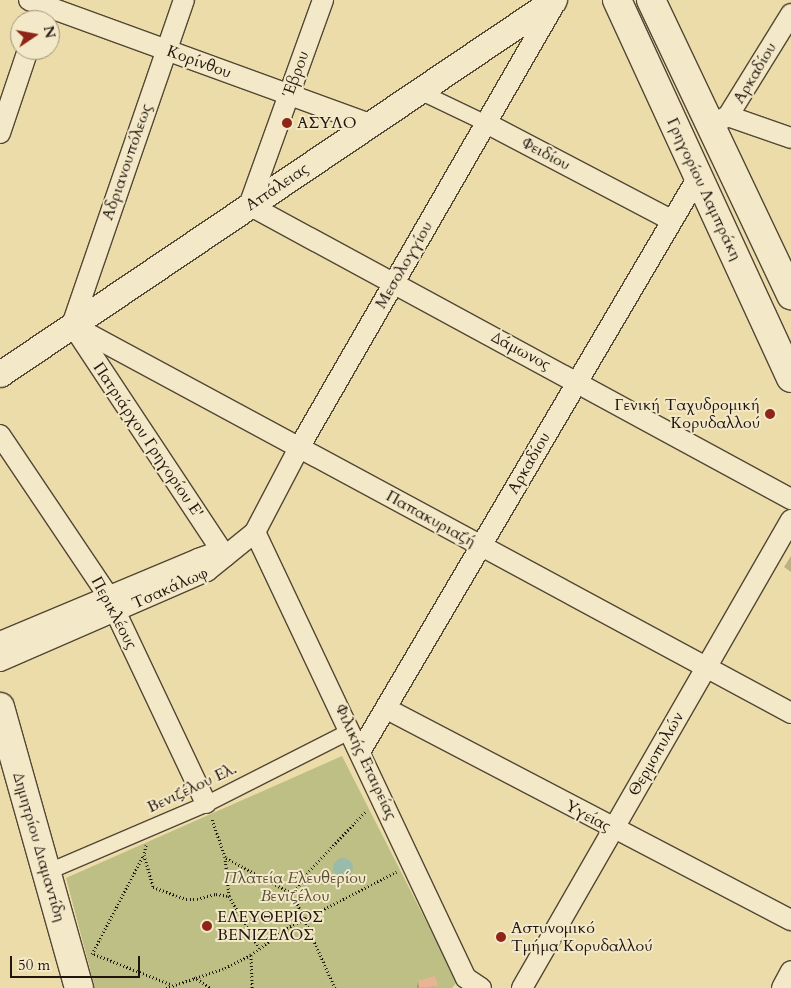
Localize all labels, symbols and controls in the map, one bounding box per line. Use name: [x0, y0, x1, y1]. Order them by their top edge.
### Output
north arrow: [10, 10, 60, 60]
text: N: [39, 24, 60, 40]
street label: Αρκαδίου: [729, 39, 781, 107]
street label: Κορίνθου: [164, 41, 234, 83]
street label: Έβρου: [279, 48, 313, 100]
street label: Αδριανουπόλεως: [98, 101, 156, 223]
place label: ΑΣΥΛΟ: [297, 113, 356, 133]
street label: Γρηγορίου Λαμπράκη: [663, 115, 745, 263]
marker: ΑΣΥΛΟ: [281, 117, 293, 129]
street label: Φειδίου: [518, 133, 574, 175]
street label: Αττάλειας: [242, 159, 312, 215]
street label: Μεσολογγίου: [371, 218, 437, 312]
street label: Δάμωνος: [488, 327, 554, 375]
street label: Πατριάρχου Γρηγορίου Ε': [89, 359, 207, 521]
place label: Γενική Ταχυδρομική Κορυδαλλού: [615, 395, 760, 433]
marker: Γενική Ταχυδρομική Κορυδαλλού: [764, 408, 776, 420]
street label: Αρκαδίου: [504, 429, 554, 497]
street label: Παπακυριαζή: [383, 486, 479, 552]
street label: Τσακάλωφ: [129, 563, 211, 613]
street label: Περικλέους: [87, 573, 141, 653]
street label: Φιλικής Εταιρείας: [331, 701, 401, 823]
street label: Θερμοπυλών: [624, 709, 688, 799]
street label: Βενιζέλου Ελ.: [144, 759, 240, 817]
street label: Δημητρίου Διαμαντίδη: [9, 770, 69, 924]
street label: Υγείας: [562, 796, 614, 836]
park label: Πλατεία Ελευθερίου Βενιζέλου: [224, 868, 366, 906]
place label: ΕΛΕΥΘΕΡΙΟΣ ΒΕΝΙΖΕΛΟΣ: [217, 907, 323, 945]
place label: Αστυνομικό Τμήμα Κορυδαλλού: [511, 918, 653, 956]
marker: ΕΛΕΥΘΕΡΙΟΣ ΒΕΝΙΖΕΛΟΣ: [201, 920, 213, 932]
marker: Αστυνομικό Τμήμα Κορυδαλλού: [495, 931, 507, 943]
scale bar: [12, 946, 142, 978]
text: 50 m: [18, 955, 50, 975]

